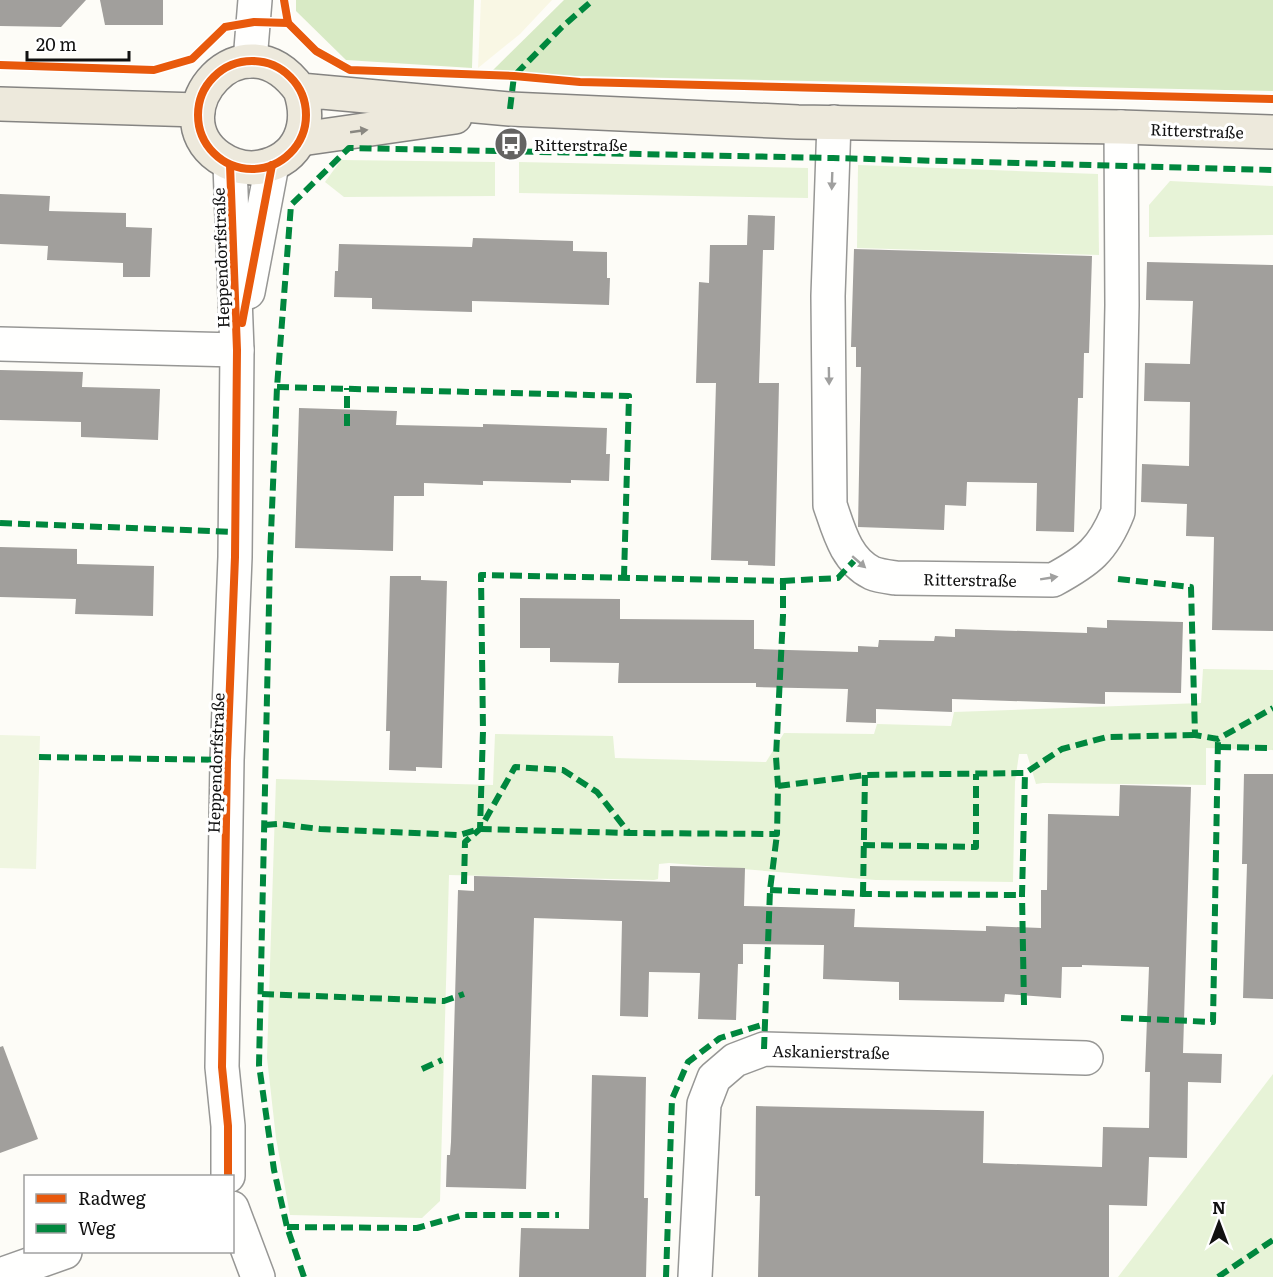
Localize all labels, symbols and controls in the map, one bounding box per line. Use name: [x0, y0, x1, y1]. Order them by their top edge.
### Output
scale bar: [27, 24, 129, 62]
text: 20 m: [36, 30, 77, 57]
street label: Ritterstraße: [1150, 116, 1244, 144]
one-way arrow: [349, 126, 368, 135]
bus stop icon: Ritterstraße: [493, 126, 529, 162]
place label: Ritterstraße: [534, 132, 628, 156]
one-way arrow: [827, 171, 836, 190]
street label: Heppendorfstraße: [206, 187, 234, 329]
one-way arrow: [824, 366, 833, 385]
one-way arrow: [851, 556, 867, 569]
street label: Ritterstraße: [923, 566, 1017, 592]
one-way arrow: [1040, 573, 1059, 582]
street label: Heppendorfstraße: [201, 692, 229, 834]
street label: Askanierstraße: [772, 1038, 890, 1064]
legend: [24, 1175, 234, 1253]
text: Radweg: [78, 1184, 147, 1211]
north arrow: [1189, 1193, 1249, 1253]
text: N: [1212, 1195, 1226, 1219]
text: Weg: [78, 1214, 116, 1241]

